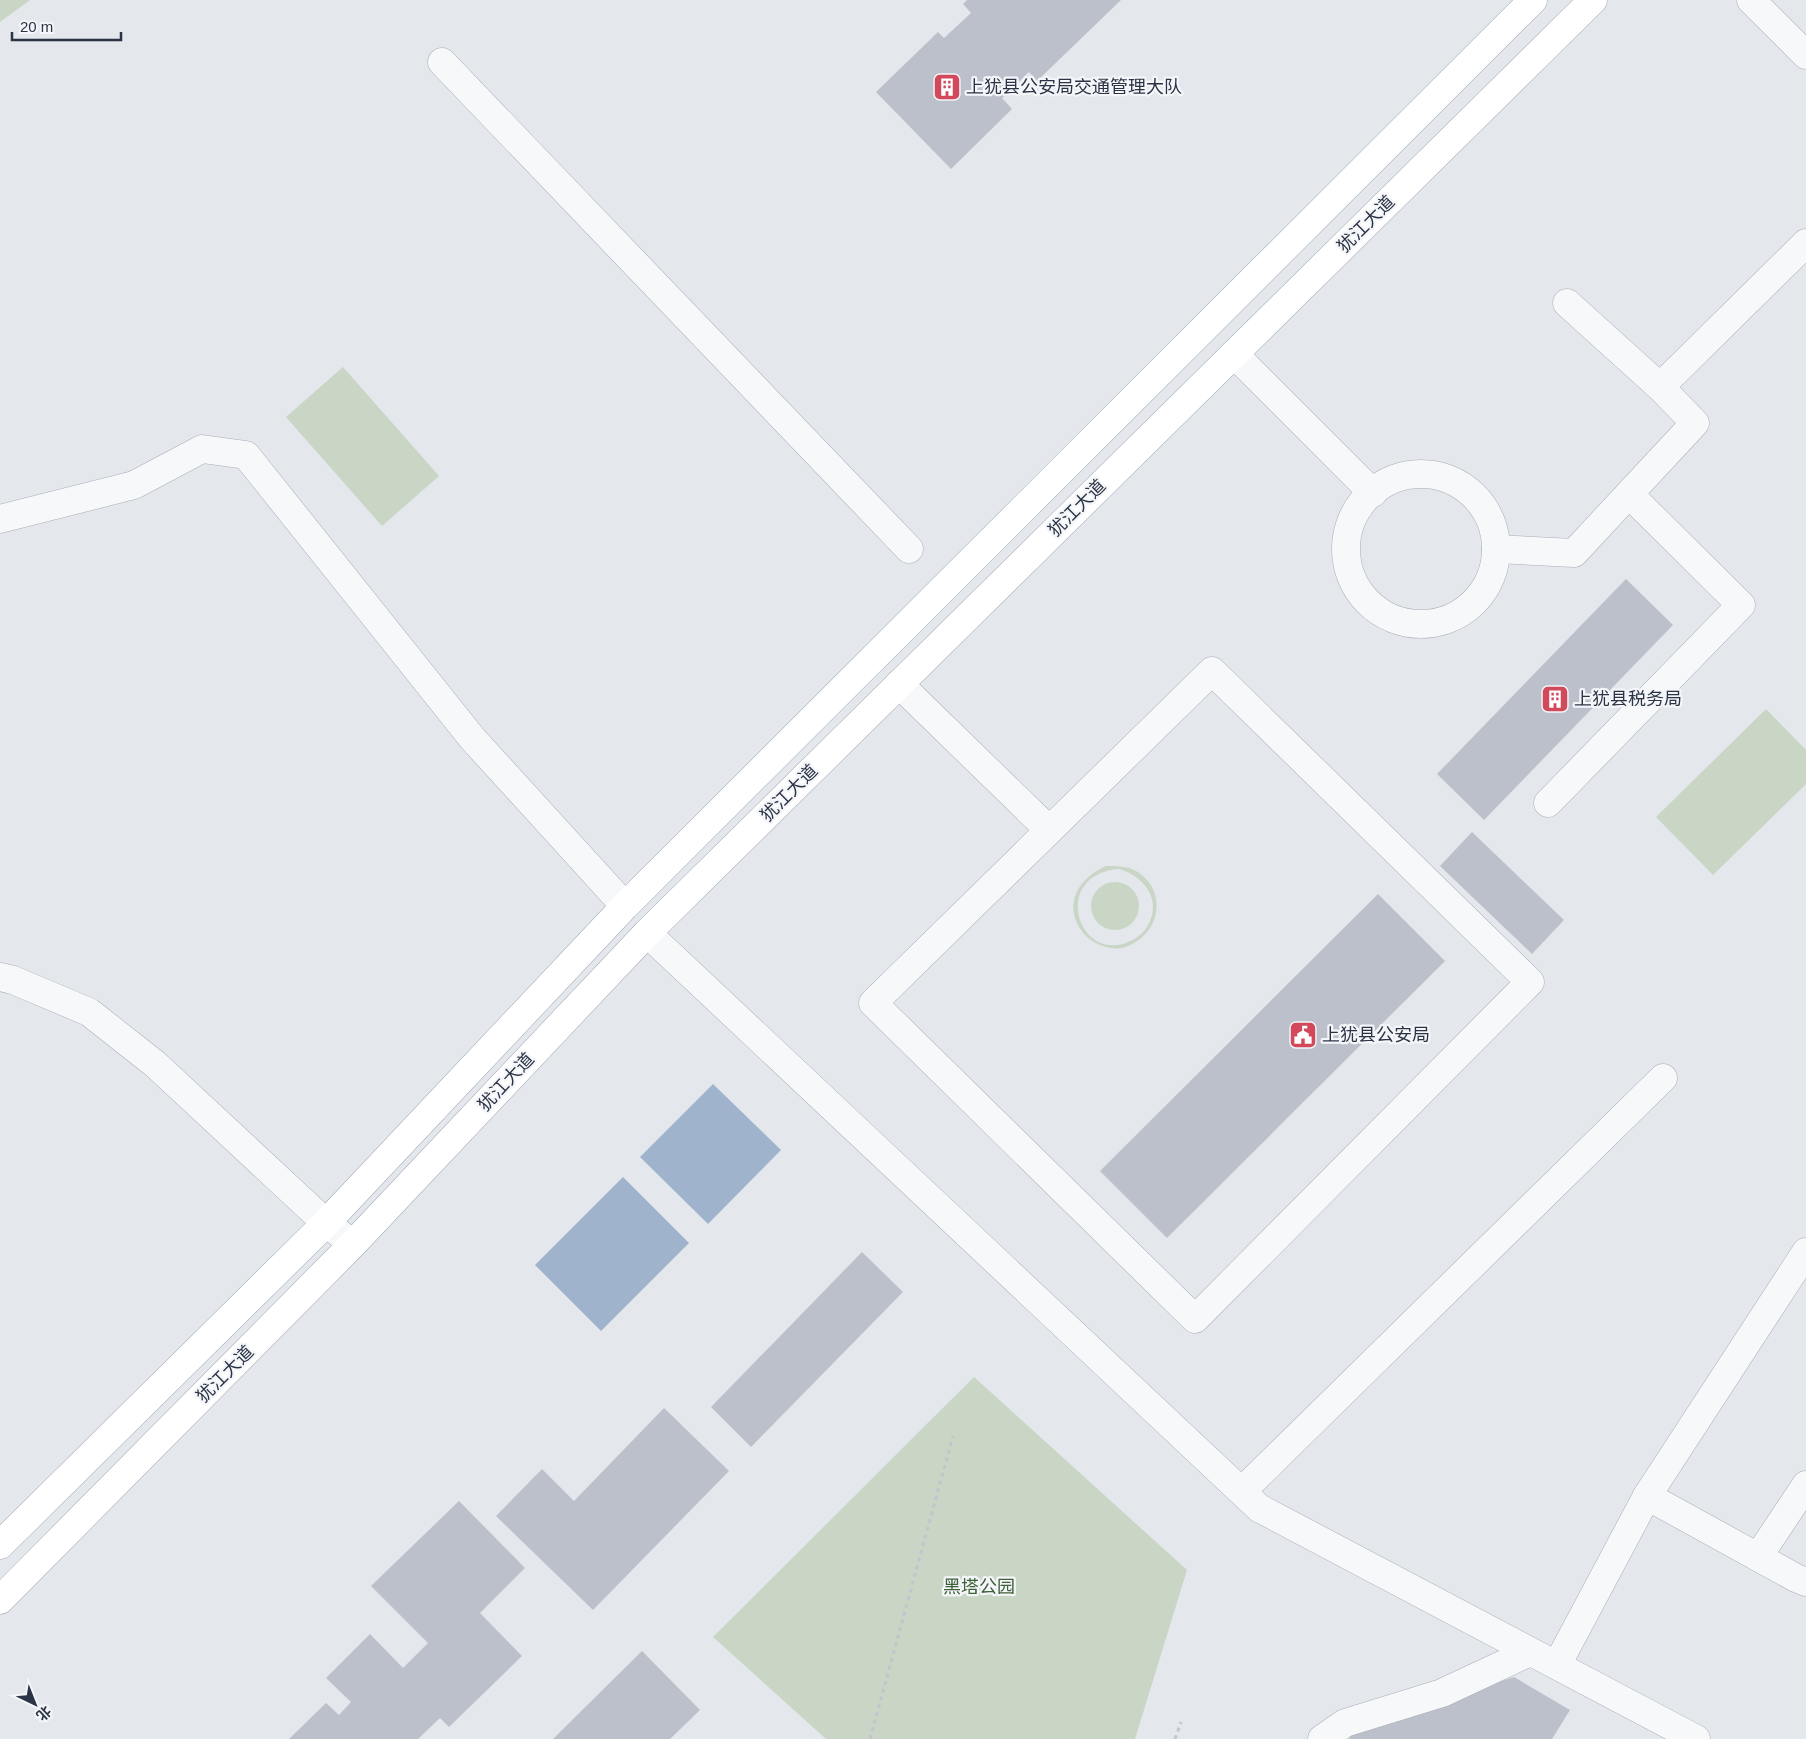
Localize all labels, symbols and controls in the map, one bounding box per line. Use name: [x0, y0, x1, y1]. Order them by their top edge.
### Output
scale bar: [12, 10, 121, 42]
text: 20 m: [20, 18, 53, 35]
building icon: 上犹县公安局交通管理大队: [932, 72, 962, 102]
place label: 上犹县公安局交通管理大队: [966, 77, 1182, 97]
street label: 犹江大道: [1333, 191, 1399, 257]
street label: 犹江大道: [1044, 475, 1110, 541]
building icon: 上犹县税务局: [1540, 684, 1570, 714]
place label: 上犹县税务局: [1574, 689, 1682, 709]
street label: 犹江大道: [756, 760, 822, 826]
public building icon: 上犹县公安局: [1288, 1020, 1318, 1050]
place label: 上犹县公安局: [1322, 1025, 1430, 1045]
street label: 犹江大道: [474, 1049, 538, 1115]
street label: 犹江大道: [192, 1341, 258, 1407]
park label: 黑塔公园: [943, 1577, 1015, 1597]
north arrow: [10, 1679, 60, 1729]
text: 北: [33, 1703, 54, 1724]

